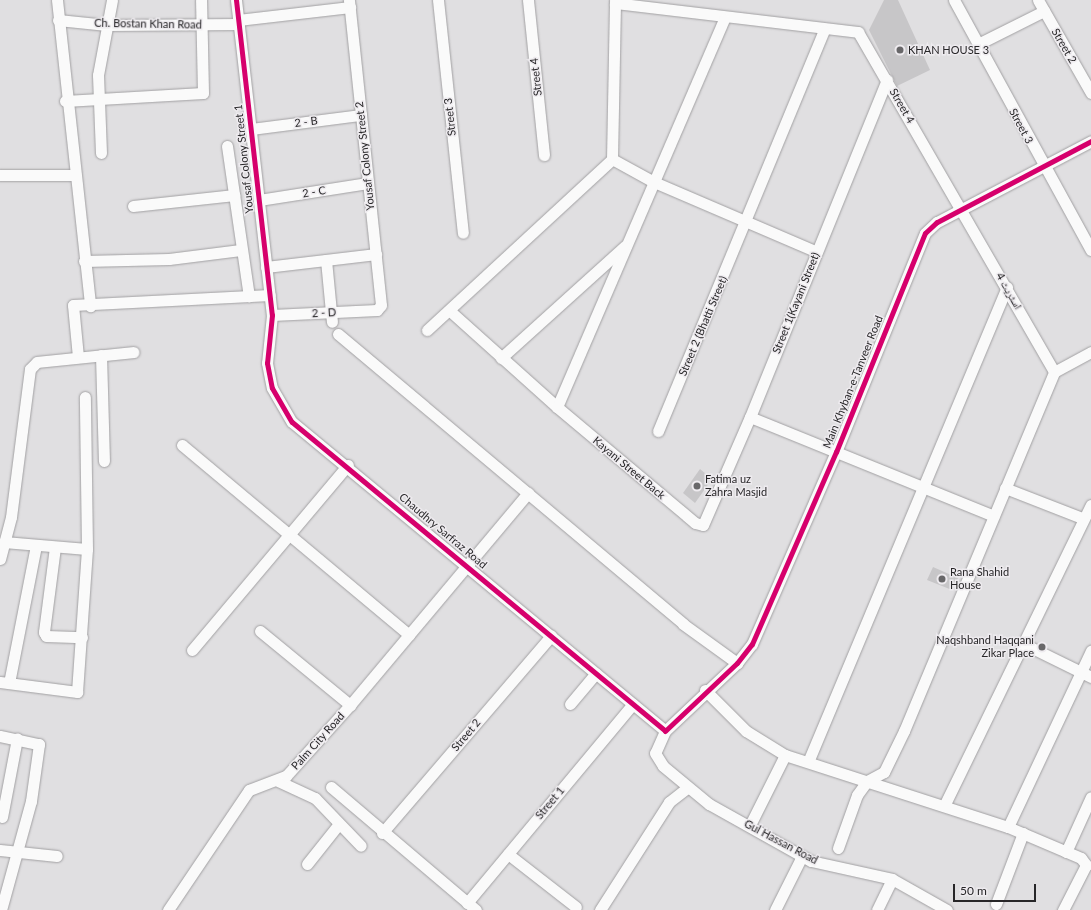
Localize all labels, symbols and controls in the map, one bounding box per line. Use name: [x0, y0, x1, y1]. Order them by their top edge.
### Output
street label: Ch. Bostan Khan Road: [94, 16, 202, 32]
street label: Street 2: [1049, 26, 1079, 66]
place label: KHAN HOUSE 3: [908, 43, 989, 57]
marker: KHAN HOUSE 3: [895, 45, 905, 55]
street label: Street 4: [527, 57, 545, 97]
street label: Street 4: [887, 86, 917, 126]
street label: Street 3: [441, 97, 459, 137]
street label: Yousaf Colony Street 2: [353, 101, 377, 211]
street label: Yousaf Colony Street 1: [232, 104, 256, 214]
street label: Street 3: [1006, 106, 1036, 146]
street label: 2 - B: [294, 114, 318, 130]
street label: 2 - C: [301, 184, 327, 200]
street label: Street 1(Kayani Street): [770, 250, 822, 356]
street label: اسٹریٹ 4: [993, 270, 1025, 312]
street label: Street 2 (Bhatti Street): [676, 274, 730, 378]
street label: 2 - D: [311, 306, 337, 320]
street label: Main Khyban-e-Tanveer Road: [820, 314, 886, 450]
street label: Kayani Street Back: [590, 434, 668, 502]
place label: Fatima uz Zahra Masjid: [705, 473, 767, 499]
marker: Fatima uz Zahra Masjid: [692, 481, 702, 491]
street label: Chaudhry Sarfraz Road: [396, 490, 490, 572]
place label: Rana Shahid House: [950, 566, 1009, 592]
marker: Rana Shahid House: [937, 574, 947, 584]
place label: Naqshband Haqqani Zikar Place: [936, 634, 1034, 660]
marker: Naqshband Haqqani Zikar Place: [1037, 642, 1047, 652]
street label: Palm City Road: [289, 709, 347, 773]
street label: Street 2: [449, 716, 483, 754]
street label: Street 1: [533, 784, 567, 822]
street label: Gul Hassan Road: [742, 817, 820, 867]
scale bar: [955, 876, 1038, 902]
text: 50 m: [960, 883, 987, 898]

